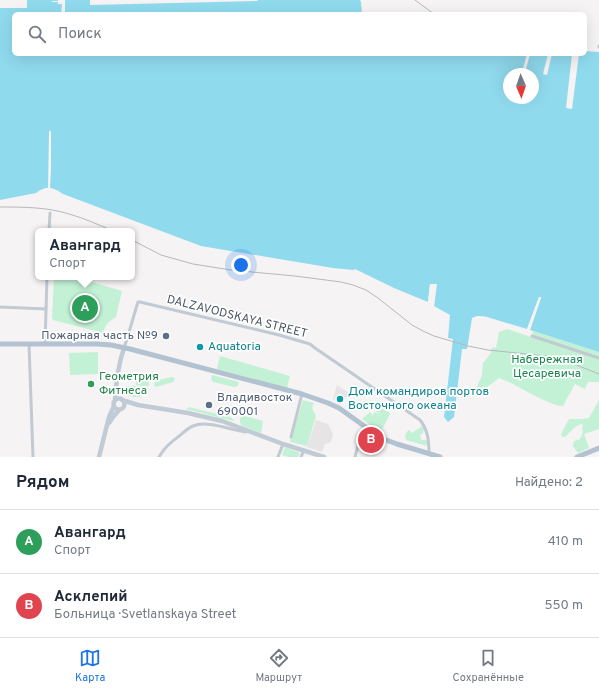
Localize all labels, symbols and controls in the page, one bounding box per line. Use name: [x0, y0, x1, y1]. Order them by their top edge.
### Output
search box: [12, 12, 587, 56]
icon: search: [26, 23, 48, 45]
text: Поиск: [58, 25, 102, 44]
north arrow: [503, 68, 539, 104]
popup: [35, 228, 135, 280]
text: Авангард: [49, 237, 121, 256]
your location: [231, 255, 251, 275]
text: Спорт: [49, 256, 86, 272]
street label: DALZAVODSKAYA STREET: [165, 292, 309, 342]
pin: A: [72, 293, 98, 323]
place label: Пожарная часть №9: [41, 328, 158, 344]
marker: Пожарная часть №9: [161, 331, 171, 341]
place label: Aquatoria: [208, 339, 261, 355]
marker: Aquatoria: [195, 342, 205, 352]
park label: Набережная Цесаревича: [511, 352, 583, 382]
place label: Геометрия Фитнеса: [99, 369, 159, 399]
marker: Геометрия Фитнеса: [86, 379, 96, 389]
place label: Дом командиров портов Восточного океана: [348, 384, 489, 414]
place label: Владивосток 690001: [217, 390, 293, 420]
marker: Дом командиров портов Восточного океана: [335, 394, 345, 404]
marker: Владивосток 690001: [204, 400, 214, 410]
pin: B: [358, 425, 384, 455]
text: Рядом: [16, 472, 69, 494]
text: Найдено: 2: [515, 475, 583, 491]
text: Авангард: [54, 524, 126, 543]
text: A: [24, 534, 34, 550]
text: 410 m: [548, 534, 583, 550]
text: Спорт: [54, 543, 91, 559]
text: Асклепий: [54, 588, 127, 607]
text: B: [25, 598, 33, 614]
text: 550 m: [544, 598, 583, 614]
text: Больница · Svetlanskaya Street: [54, 607, 236, 623]
tab: Карта: [75, 647, 105, 685]
tab: Маршрут: [255, 647, 302, 685]
tab: Сохранённые: [453, 647, 524, 685]

